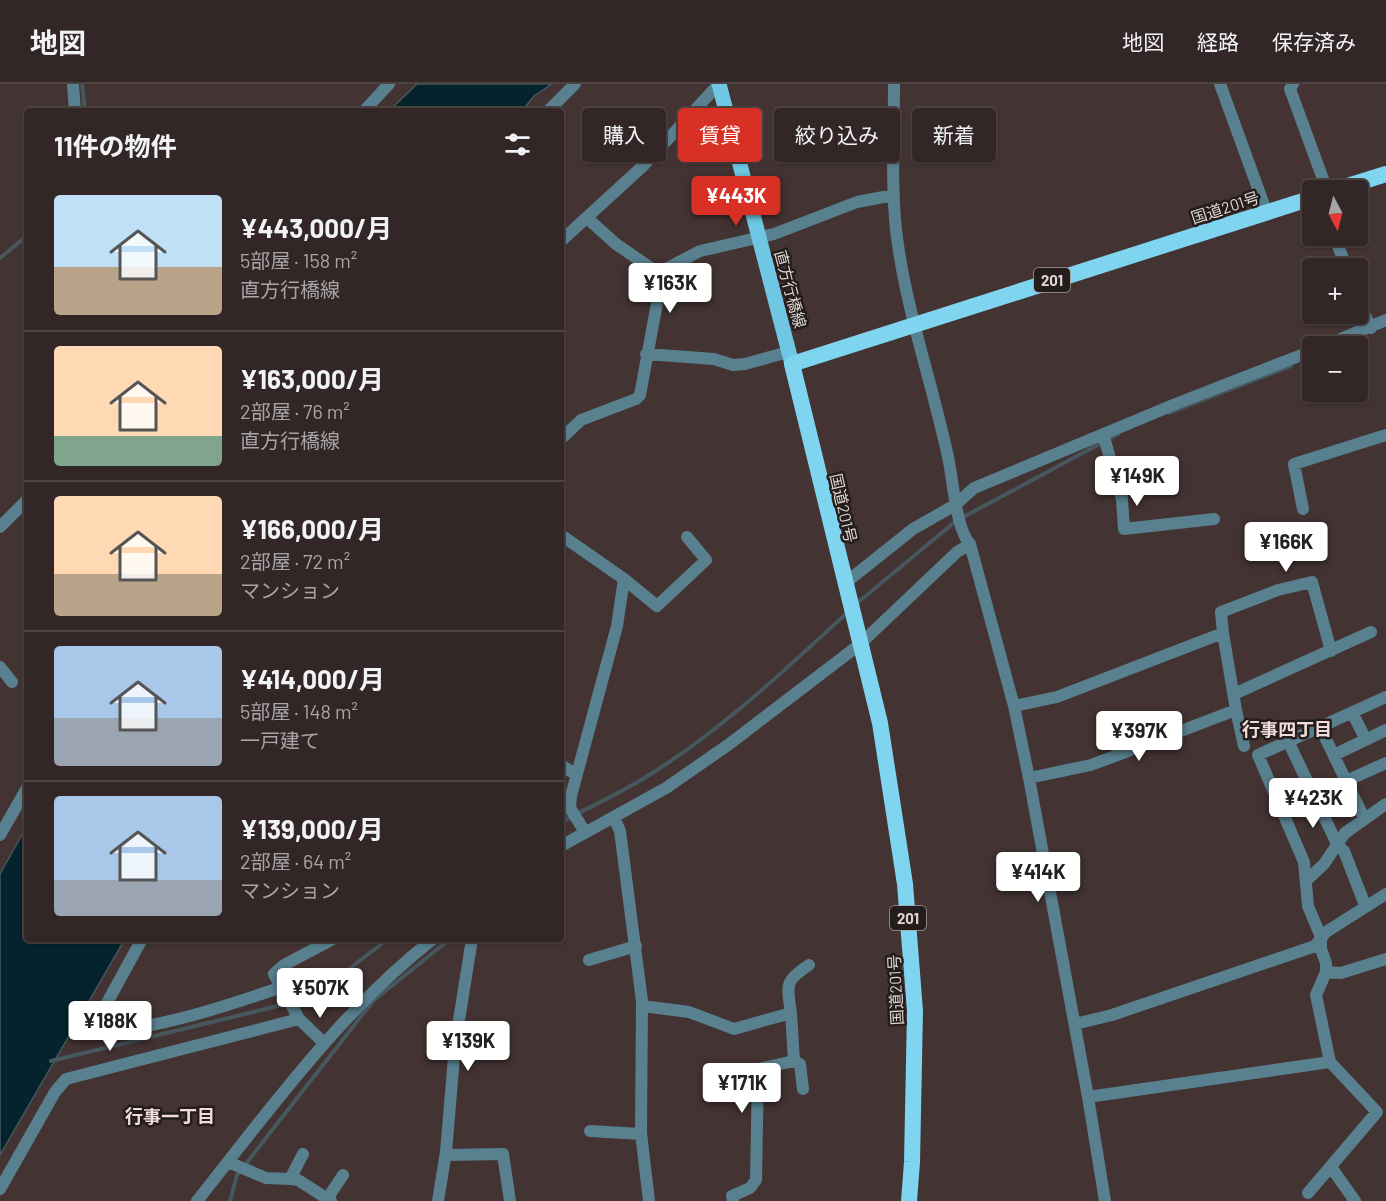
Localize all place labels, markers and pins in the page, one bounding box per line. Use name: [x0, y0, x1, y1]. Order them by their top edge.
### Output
pin: ¥443K: [694, 176, 778, 227]
pin: ¥163K: [628, 263, 712, 314]
pin: ¥149K: [1095, 456, 1179, 507]
pin: ¥166K: [1244, 522, 1328, 573]
pin: ¥397K: [1097, 711, 1181, 762]
pin: ¥423K: [1271, 778, 1355, 829]
pin: ¥414K: [996, 852, 1080, 903]
pin: ¥507K: [278, 968, 362, 1019]
pin: ¥188K: [68, 1001, 152, 1052]
pin: ¥139K: [426, 1021, 510, 1072]
pin: ¥171K: [700, 1063, 784, 1114]

